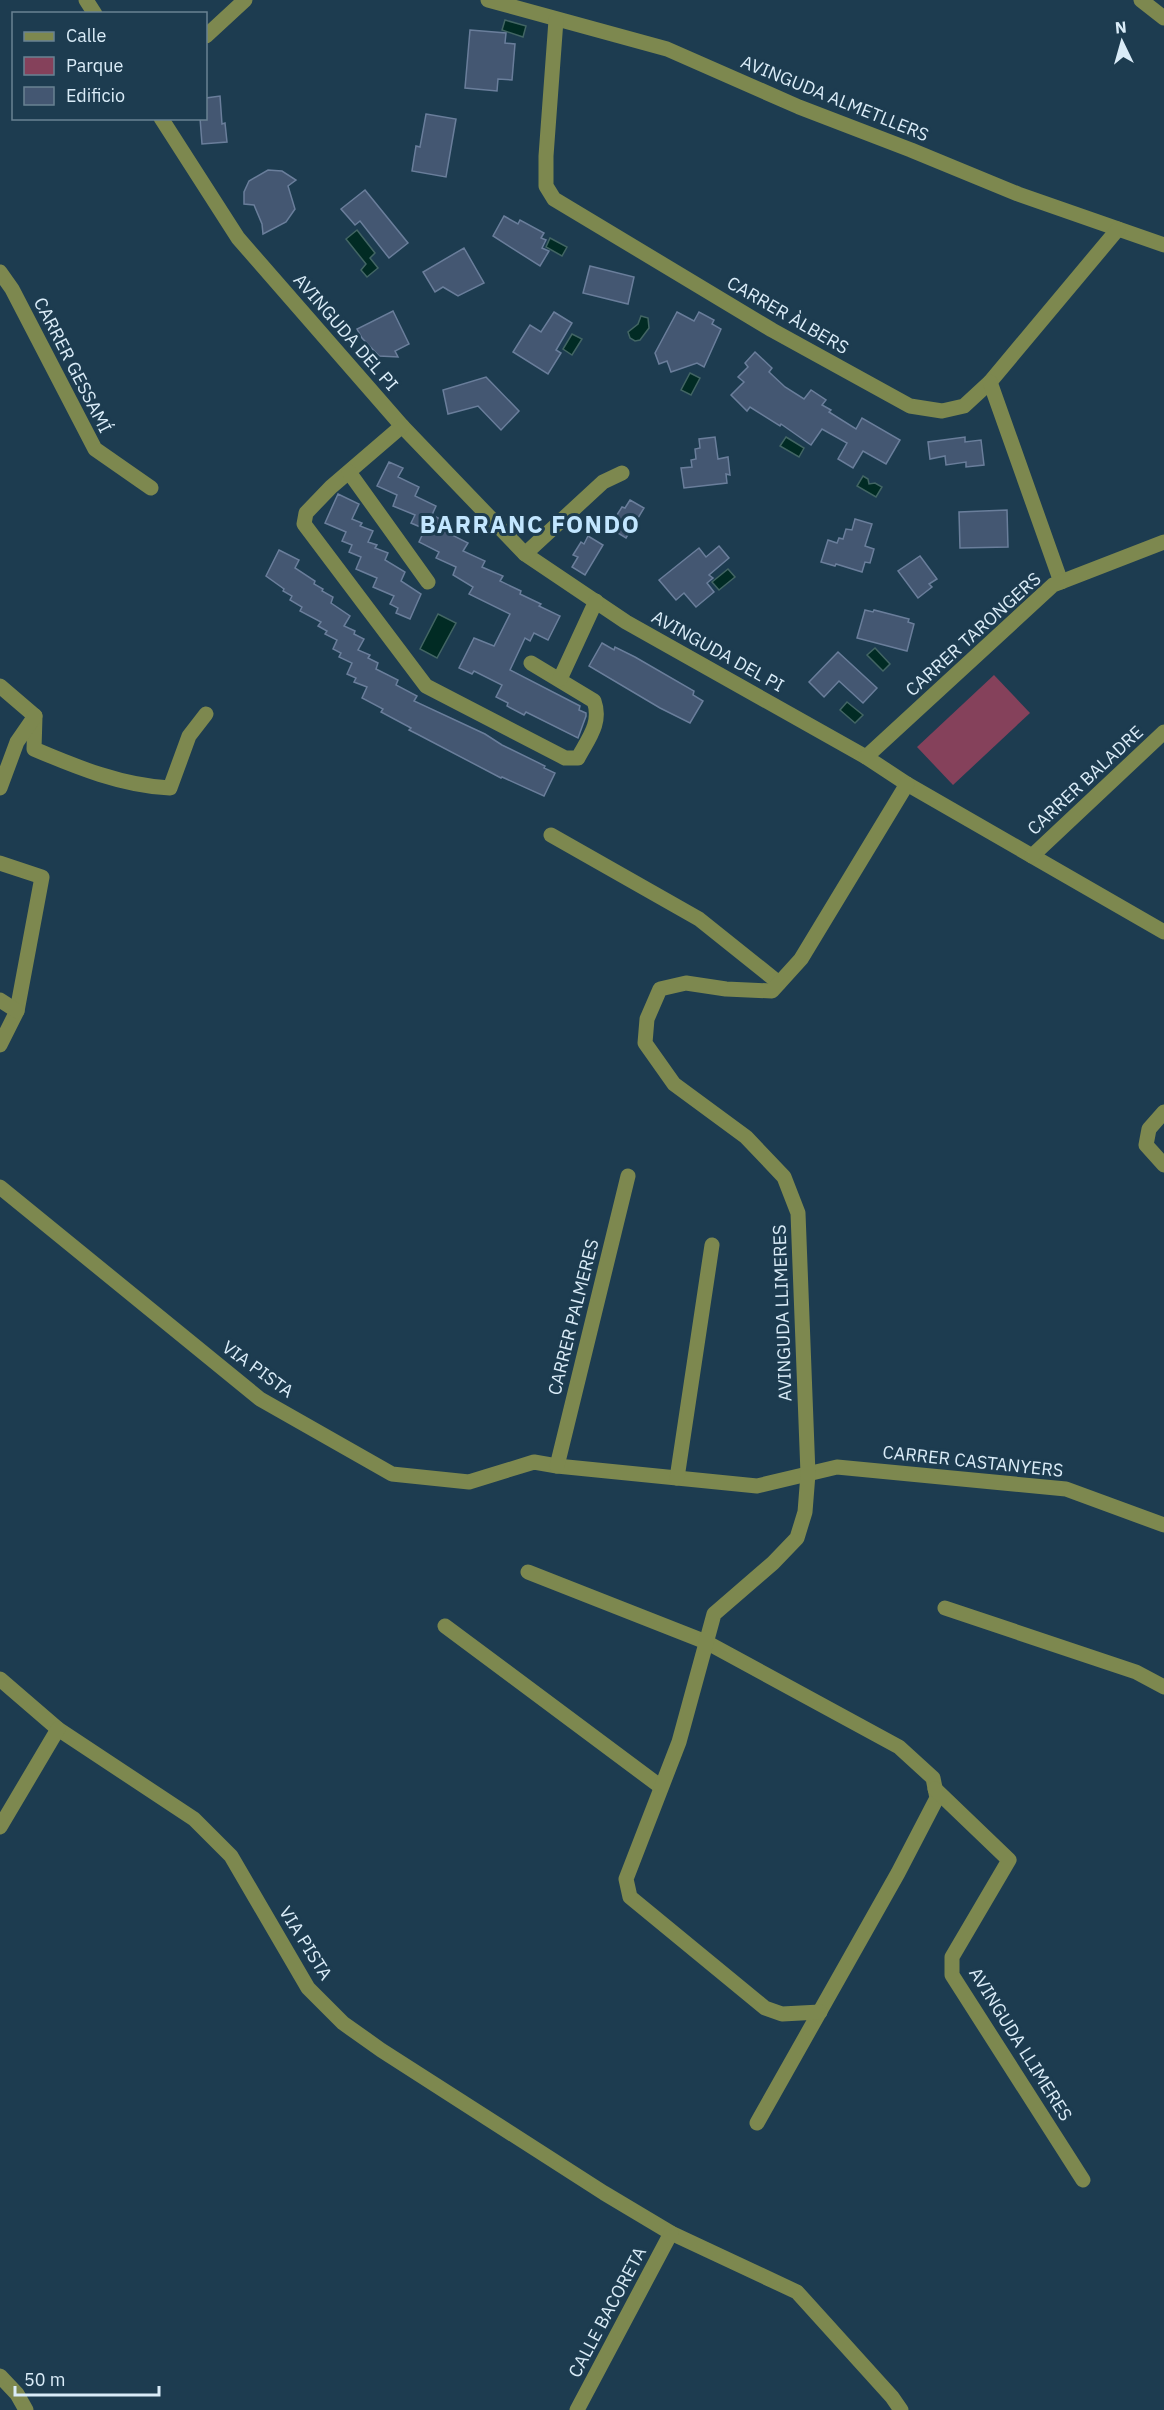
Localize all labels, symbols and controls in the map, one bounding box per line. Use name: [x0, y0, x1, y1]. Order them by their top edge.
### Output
legend: [12, 12, 207, 120]
north arrow: [1092, 12, 1152, 72]
text: N: [1114, 17, 1127, 38]
text: Calle: [66, 24, 106, 47]
street label: AVINGUDA ALMETLLERS: [738, 50, 932, 146]
text: Parque: [66, 54, 124, 77]
text: Edificio: [66, 84, 125, 107]
street label: AVINGUDA DEL PI: [289, 269, 403, 395]
street label: CARRER ÀLBERS: [723, 271, 853, 359]
street label: CARRER GESSAMÍ: [29, 293, 117, 437]
district label: BARRANC FONDO: [420, 508, 640, 540]
street label: CARRER TARONGERS: [900, 567, 1046, 701]
street label: AVINGUDA DEL PI: [648, 605, 788, 697]
street label: CARRER BALADRE: [1022, 720, 1148, 840]
street label: AVINGUDA LLIMERES: [767, 1224, 797, 1402]
street label: CARRER PALMERES: [542, 1236, 604, 1398]
street label: VIA PISTA: [218, 1335, 299, 1403]
street label: CARRER CASTANYERS: [882, 1440, 1064, 1482]
street label: VIA PISTA: [274, 1902, 338, 1985]
street label: AVINGUDA LLIMERES: [964, 1963, 1078, 2125]
street label: CALLE BACORETA: [563, 2242, 651, 2381]
scale bar: [15, 2359, 159, 2397]
text: 50 m: [24, 2368, 66, 2391]

